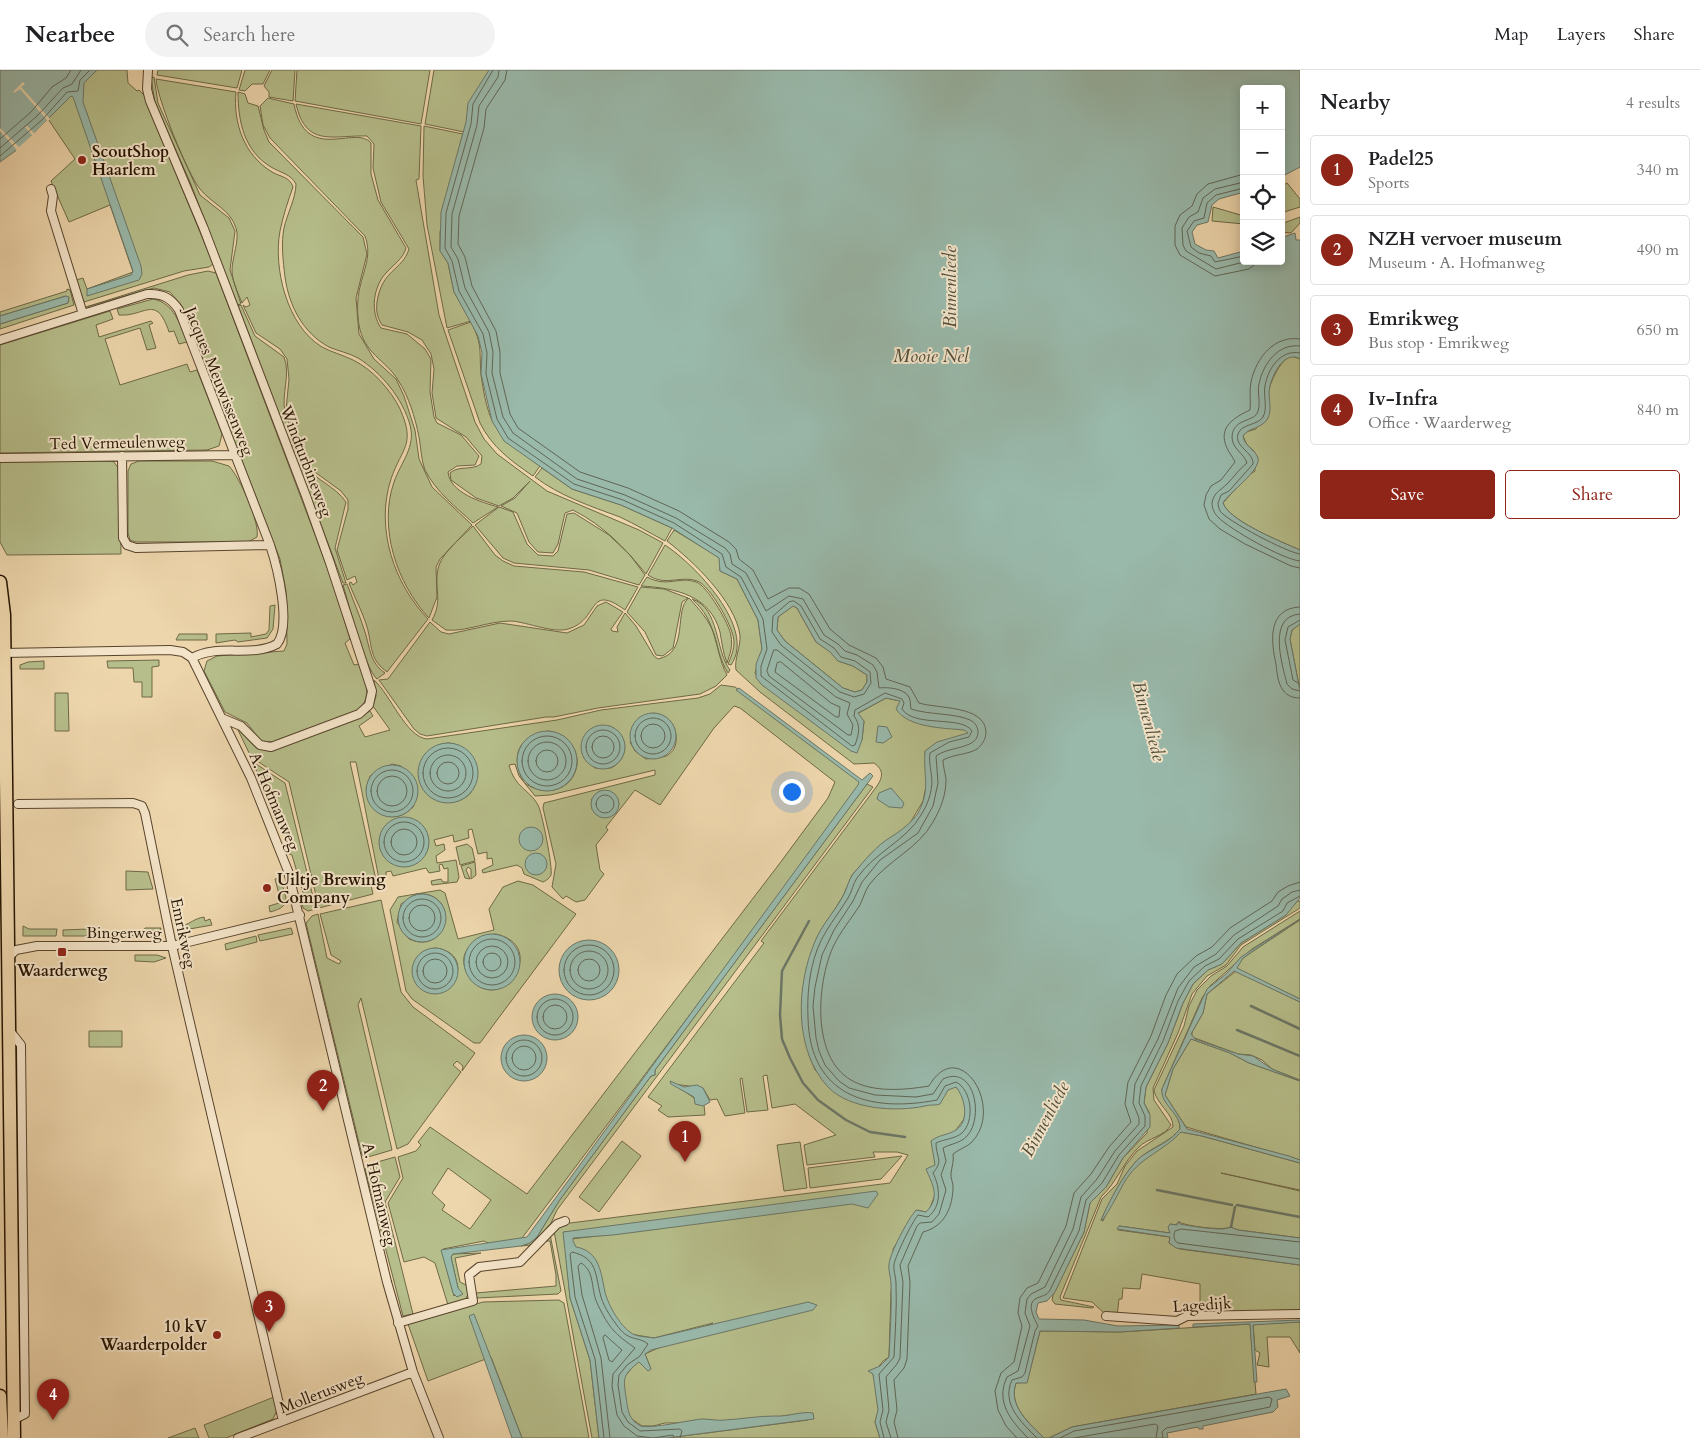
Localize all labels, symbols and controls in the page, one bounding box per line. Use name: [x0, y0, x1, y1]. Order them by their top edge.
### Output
search box: [145, 12, 495, 57]
text: Nearbee: [25, 18, 115, 51]
icon: search: [163, 21, 191, 49]
text: Search here: [203, 22, 295, 48]
text: Map: [1494, 22, 1529, 47]
text: Layers: [1557, 22, 1606, 47]
text: Share: [1634, 22, 1675, 47]
map controls: [1240, 85, 1285, 265]
button: +: [1240, 85, 1285, 130]
text: Nearby: [1320, 88, 1391, 117]
text: 4 results: [1626, 92, 1680, 114]
button: −: [1240, 130, 1285, 175]
place label: ScoutShop Haarlem: [92, 141, 169, 181]
text: Padel25: [1368, 146, 1434, 172]
marker: ScoutShop Haarlem: [76, 154, 88, 166]
text: 1: [1333, 159, 1341, 181]
text: 340 m: [1637, 159, 1679, 181]
text: Sports: [1368, 172, 1409, 194]
button: locate: [1240, 175, 1285, 220]
button: layers: [1240, 220, 1285, 265]
text: NZH vervoer museum: [1368, 226, 1562, 252]
text: 2: [1333, 239, 1341, 261]
text: 490 m: [1637, 239, 1679, 261]
water label: Binnenliede: [938, 245, 963, 328]
text: Museum · A. Hofmanweg: [1368, 252, 1545, 274]
street label: Jacques Meuwissenweg: [178, 302, 259, 459]
text: Emrikweg: [1368, 306, 1458, 332]
text: 3: [1333, 319, 1341, 341]
text: 650 m: [1637, 319, 1679, 341]
text: Bus stop · Emrikweg: [1368, 332, 1509, 354]
water label: Mooie Nel: [893, 344, 970, 369]
text: Iv-Infra: [1368, 386, 1438, 412]
text: 4: [1333, 399, 1341, 421]
text: 840 m: [1637, 399, 1679, 421]
street label: Windturbineweg: [274, 401, 337, 520]
text: Office · Waarderweg: [1368, 412, 1511, 434]
street label: Ted Vermeulenweg: [49, 431, 185, 455]
button: Save: [1320, 470, 1495, 519]
button: Share: [1505, 470, 1680, 519]
water label: Binnenliede: [1126, 678, 1171, 765]
street label: A. Hofmanweg: [243, 749, 305, 854]
your location: [779, 779, 805, 805]
place label: Uiltje Brewing Company: [277, 869, 386, 909]
marker: Uiltje Brewing Company: [261, 882, 273, 894]
street label: Emrikweg: [165, 896, 201, 970]
street label: Bingerweg: [86, 922, 162, 944]
marker: Waarderweg: [56, 946, 68, 958]
place label: Waarderweg: [16, 960, 108, 982]
pin: 2: [307, 1070, 339, 1111]
water label: Binnenliede: [1015, 1076, 1076, 1161]
pin: 1: [669, 1121, 701, 1162]
street label: A. Hofmanweg: [356, 1140, 402, 1248]
pin: 3: [253, 1291, 285, 1332]
street label: Lagedijk: [1172, 1292, 1233, 1318]
place label: 10 kV Waarderpolder: [99, 1316, 208, 1356]
marker: 10 kV Waarderpolder: [211, 1329, 223, 1341]
street label: Mollerusweg: [276, 1367, 366, 1419]
pin: 4: [37, 1379, 69, 1420]

